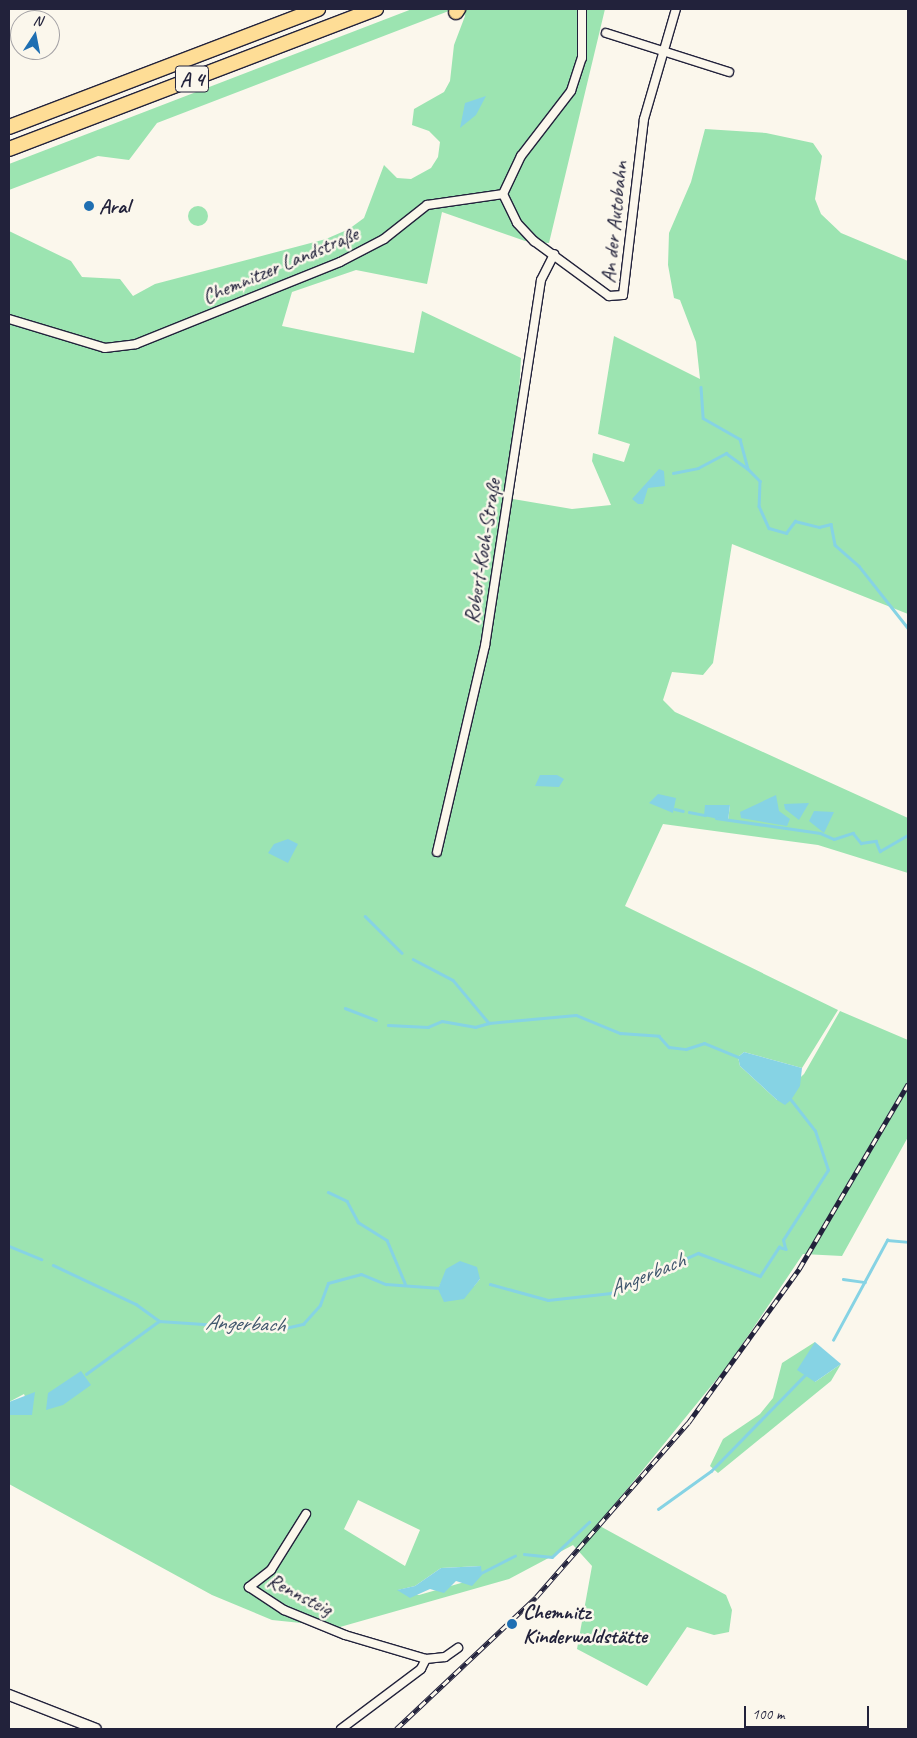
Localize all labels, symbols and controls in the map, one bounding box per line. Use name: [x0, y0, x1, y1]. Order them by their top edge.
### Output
north arrow: [10, 10, 60, 60]
text: N: [32, 12, 44, 30]
road number: A 4: [174, 62, 210, 96]
street label: An der Autobahn: [595, 160, 633, 284]
place label: Aral: [99, 193, 130, 219]
marker: Aral: [83, 200, 95, 212]
street label: Chemnitzer Landstraße: [198, 221, 362, 309]
street label: Robert-Koch-Straße: [458, 477, 506, 625]
water label: Angerbach: [605, 1247, 689, 1303]
water label: Angerbach: [205, 1309, 285, 1339]
street label: Rennsteig: [263, 1567, 337, 1621]
place label: Chemnitz Kinderwaldstätte: [523, 1599, 647, 1649]
marker: Chemnitz Kinderwaldstätte: [505, 1617, 519, 1631]
scale bar: [747, 1696, 872, 1728]
text: 100 m: [752, 1705, 784, 1724]

